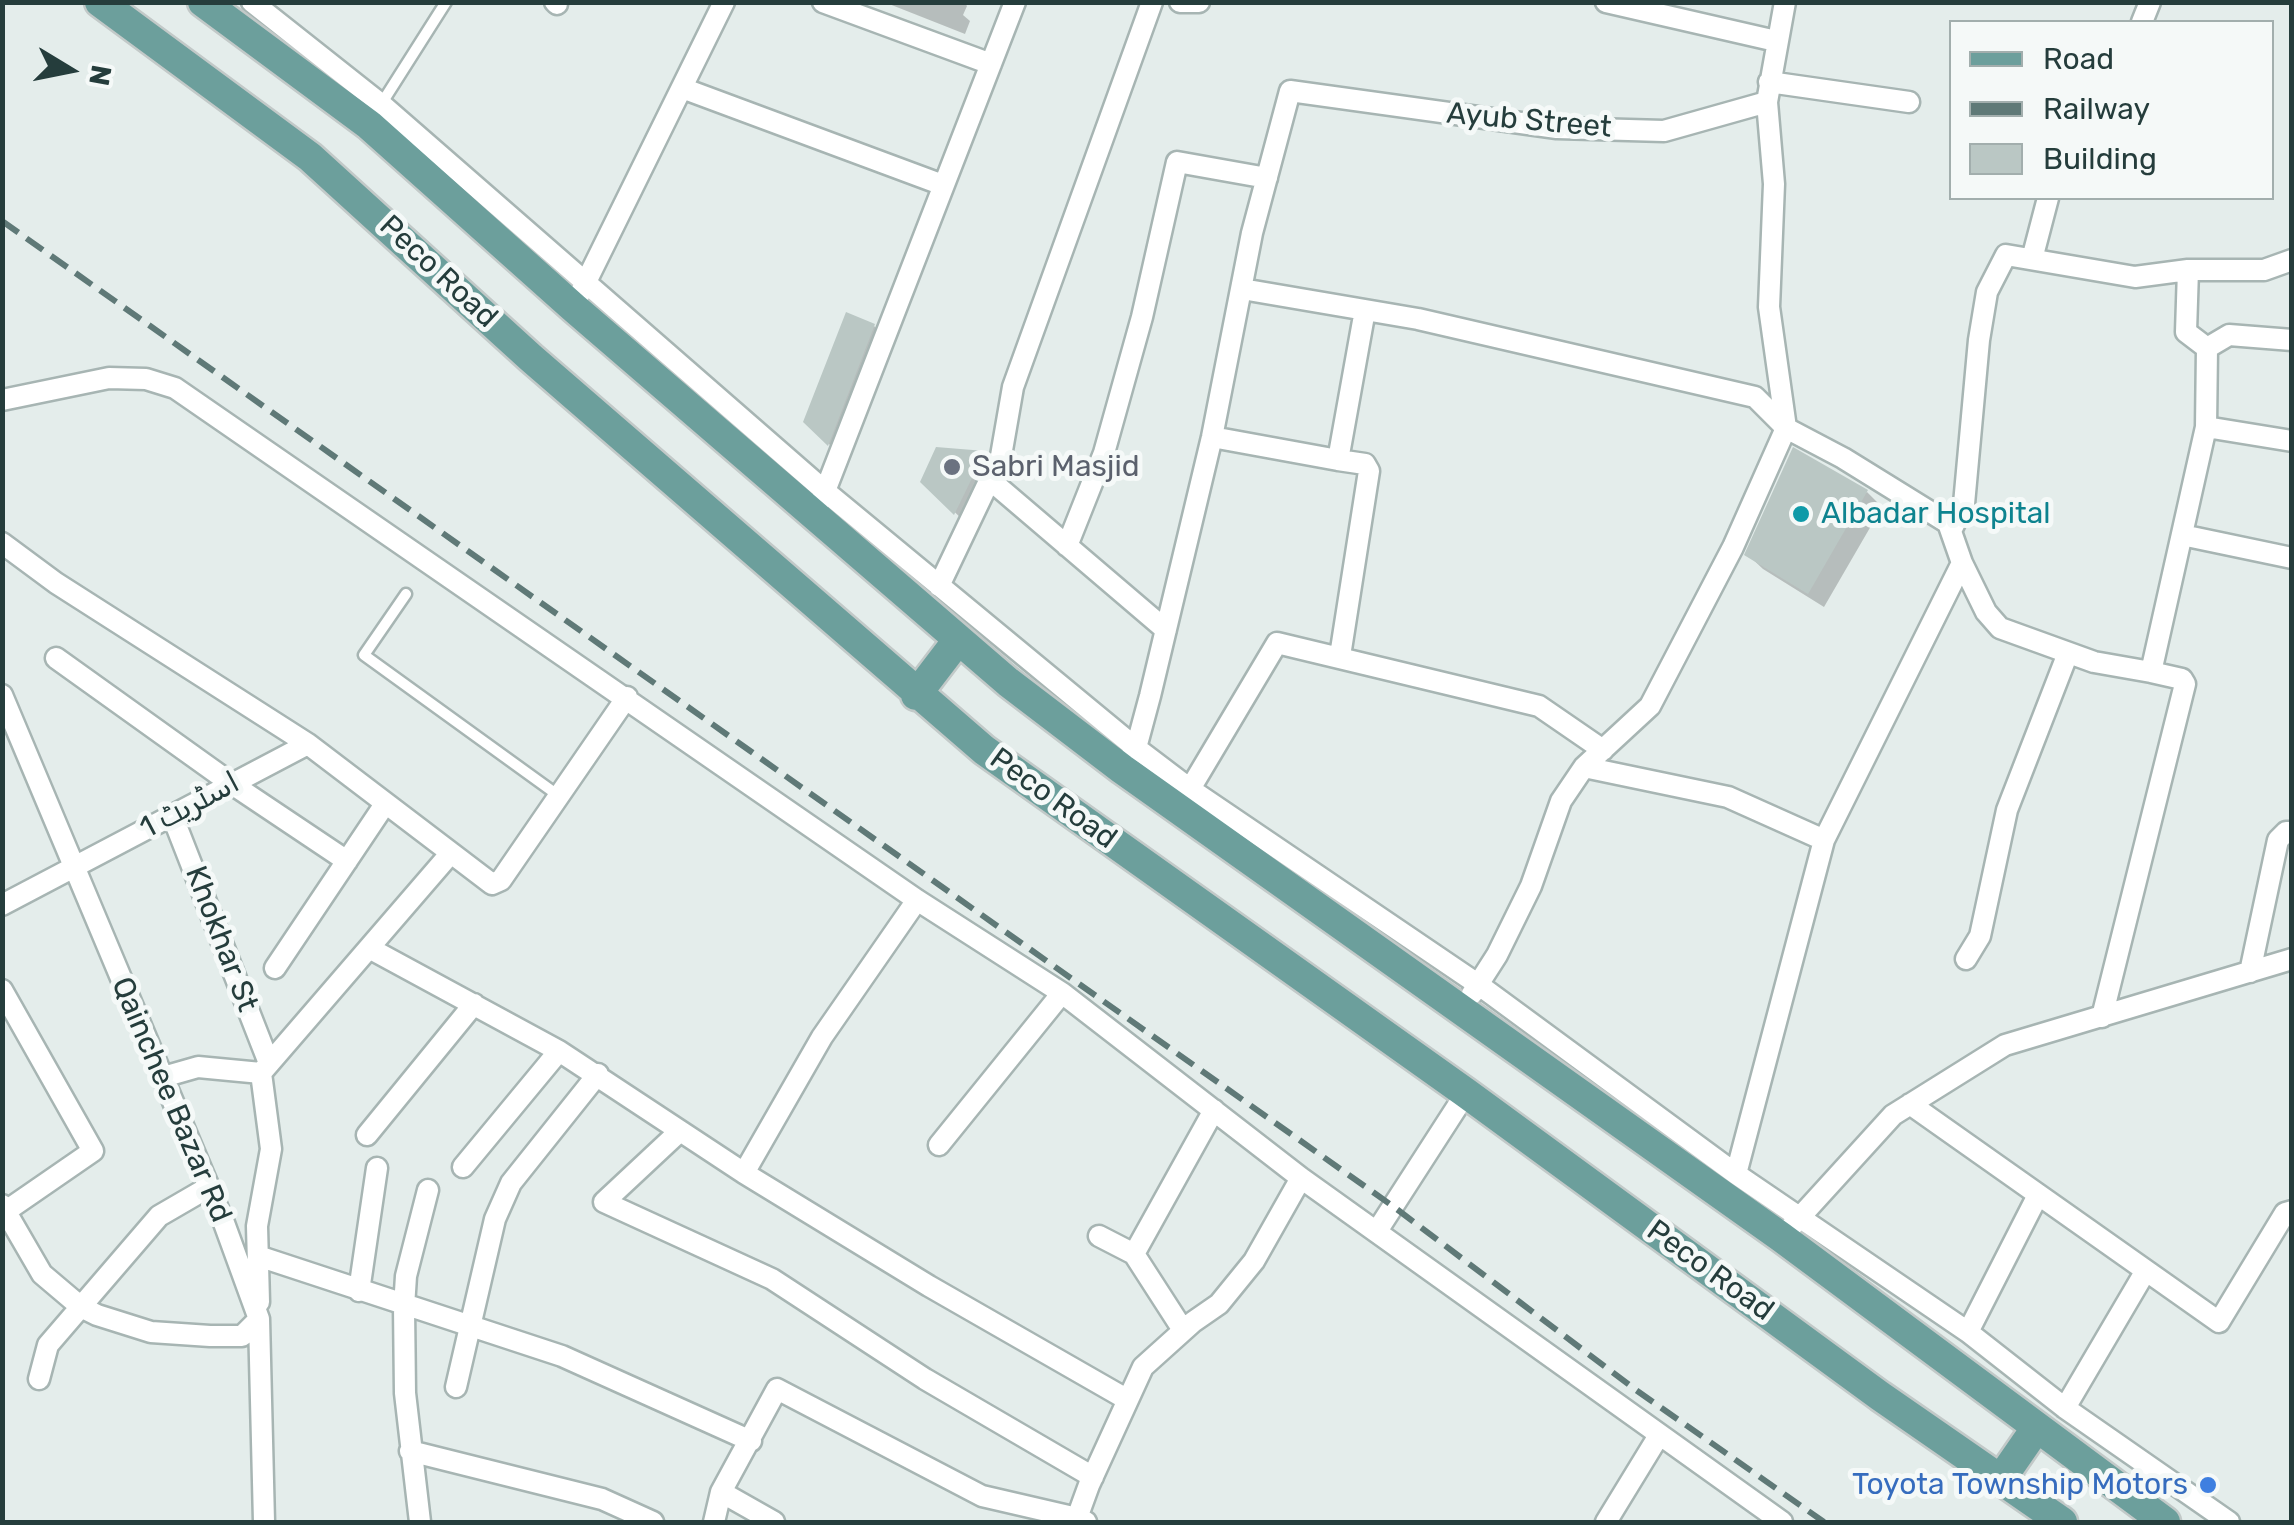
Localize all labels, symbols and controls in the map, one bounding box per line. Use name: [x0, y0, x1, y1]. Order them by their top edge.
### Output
north arrow: [20, 20, 120, 120]
legend: [1949, 20, 2274, 200]
text: Road: [2043, 41, 2114, 77]
text: N: [82, 63, 118, 88]
text: Railway: [2043, 91, 2150, 127]
street label: Ayub Street: [1445, 96, 1613, 146]
text: Building: [2043, 141, 2157, 177]
street label: Peco Road: [372, 208, 504, 336]
place label: Sabri Masjid: [972, 449, 1139, 485]
marker: Sabri Masjid: [941, 456, 963, 478]
place label: Albadar Hospital: [1821, 496, 2051, 532]
marker: Albadar Hospital: [1790, 503, 1812, 525]
street label: Peco Road: [983, 741, 1123, 857]
street label: اسٹریٹ 1: [134, 765, 246, 847]
street label: Khokhar St: [177, 861, 265, 1017]
street label: Qainchee Bazar Rd: [103, 972, 239, 1228]
street label: Peco Road: [1640, 1213, 1780, 1329]
place label: Toyota Township Motors: [1852, 1467, 2188, 1503]
marker: Toyota Township Motors: [2197, 1474, 2219, 1496]

